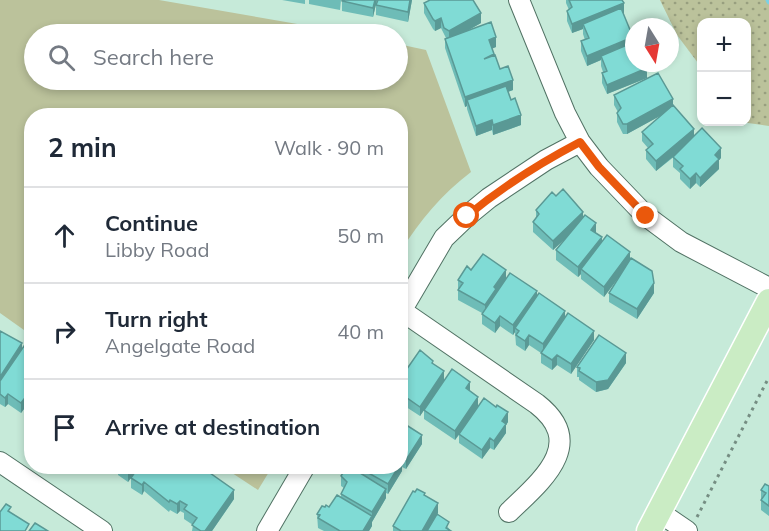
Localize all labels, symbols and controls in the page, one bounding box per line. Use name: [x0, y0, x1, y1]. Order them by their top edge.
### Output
north arrow: [625, 18, 679, 72]
map controls: [697, 18, 751, 126]
button: +: [697, 18, 751, 72]
search box: [24, 24, 408, 90]
icon: search: [45, 41, 78, 74]
text: Search here: [93, 43, 214, 71]
button: −: [697, 72, 751, 126]
text: 2 min: [48, 131, 117, 164]
text: Walk · 90 m: [274, 135, 384, 160]
route start: [453, 202, 479, 228]
route end: [632, 202, 658, 228]
text: Continue: [105, 209, 198, 237]
icon: ahead: [48, 219, 81, 252]
text: 50 m: [337, 223, 384, 248]
text: Libby Road: [105, 237, 209, 262]
text: Turn right: [105, 305, 208, 333]
icon: right: [48, 315, 81, 348]
text: 40 m: [337, 319, 384, 344]
text: Angelgate Road: [105, 333, 255, 358]
icon: arrive: [48, 411, 81, 444]
text: Arrive at destination: [105, 413, 320, 441]

